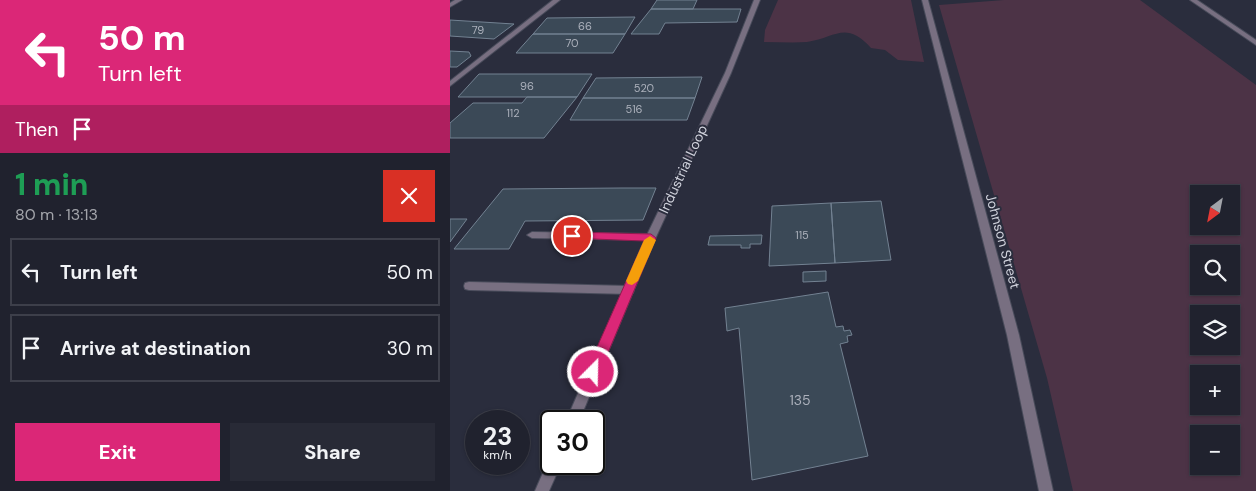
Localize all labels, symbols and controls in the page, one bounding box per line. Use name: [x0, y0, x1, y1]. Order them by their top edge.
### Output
text: 50 m: [98, 15, 186, 61]
house number: 66: [578, 19, 592, 33]
icon: left: [15, 20, 80, 85]
house number: 79: [472, 23, 484, 37]
house number: 70: [565, 36, 579, 50]
text: Turn left: [98, 59, 182, 88]
house number: 96: [520, 79, 534, 93]
house number: 520: [634, 81, 654, 95]
house number: 516: [625, 102, 643, 116]
house number: 112: [506, 106, 520, 120]
icon: arrive: [68, 115, 96, 143]
text: Then: [15, 117, 58, 142]
street label: Industrial Loop: [655, 122, 711, 216]
text: 1 min: [15, 165, 88, 204]
button: close: [383, 170, 435, 222]
north arrow: [1190, 185, 1240, 235]
map controls: [1190, 185, 1240, 475]
street label: Johnson Street: [982, 191, 1024, 291]
text: 80 m · 13:13: [15, 204, 98, 225]
pin: [551, 215, 593, 257]
icon: arrive: [558, 222, 586, 250]
house number: 115: [795, 228, 809, 242]
button: search: [1190, 245, 1240, 295]
icon: left: [17, 258, 45, 286]
text: Turn left: [60, 260, 138, 285]
text: 50 m: [386, 260, 433, 285]
button: layers: [1190, 305, 1240, 355]
icon: arrive: [17, 334, 45, 362]
text: Arrive at destination: [60, 336, 251, 361]
text: 30 m: [387, 336, 433, 361]
position arrow: [566, 345, 618, 397]
button: +: [1190, 365, 1240, 415]
house number: 135: [789, 391, 811, 409]
speed limit sign: 30: [540, 410, 605, 475]
text: 23: [483, 420, 512, 453]
button: Exit: [15, 423, 220, 481]
button: Share: [230, 423, 435, 481]
button: −: [1190, 425, 1240, 475]
text: km/h: [483, 447, 512, 463]

